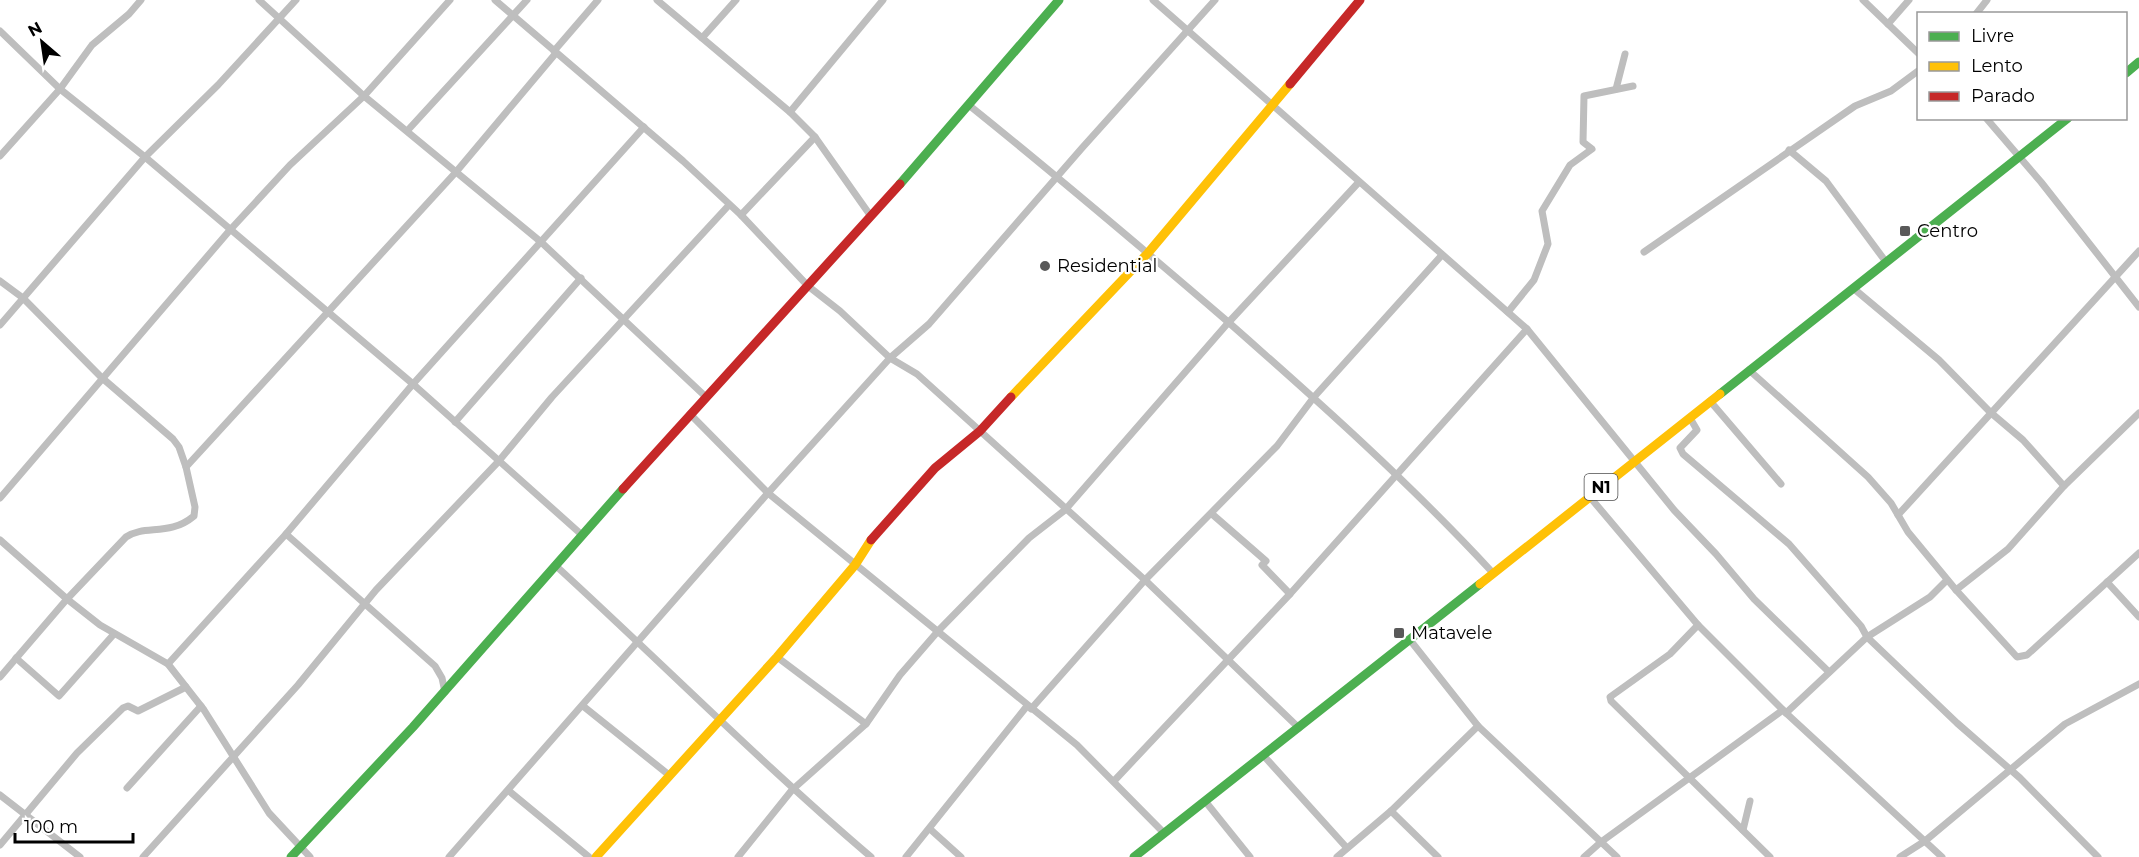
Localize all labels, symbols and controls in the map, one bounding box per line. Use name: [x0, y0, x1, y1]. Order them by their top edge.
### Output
north arrow: [12, 12, 72, 72]
legend: [1917, 12, 2127, 120]
text: N: [25, 18, 45, 41]
text: Livre: [1971, 25, 2014, 47]
text: Lento: [1971, 55, 2023, 77]
text: Parado: [1971, 85, 2035, 107]
place label: Centro: [1917, 220, 1978, 242]
marker: Centro: [1898, 224, 1912, 238]
place label: Residential: [1057, 255, 1157, 277]
marker: Residential: [1038, 259, 1052, 273]
road number: N1: [1584, 474, 1618, 500]
place label: Matavele: [1411, 622, 1492, 644]
marker: Matavele: [1392, 626, 1406, 640]
scale bar: [15, 806, 134, 844]
text: 100 m: [24, 816, 78, 838]

